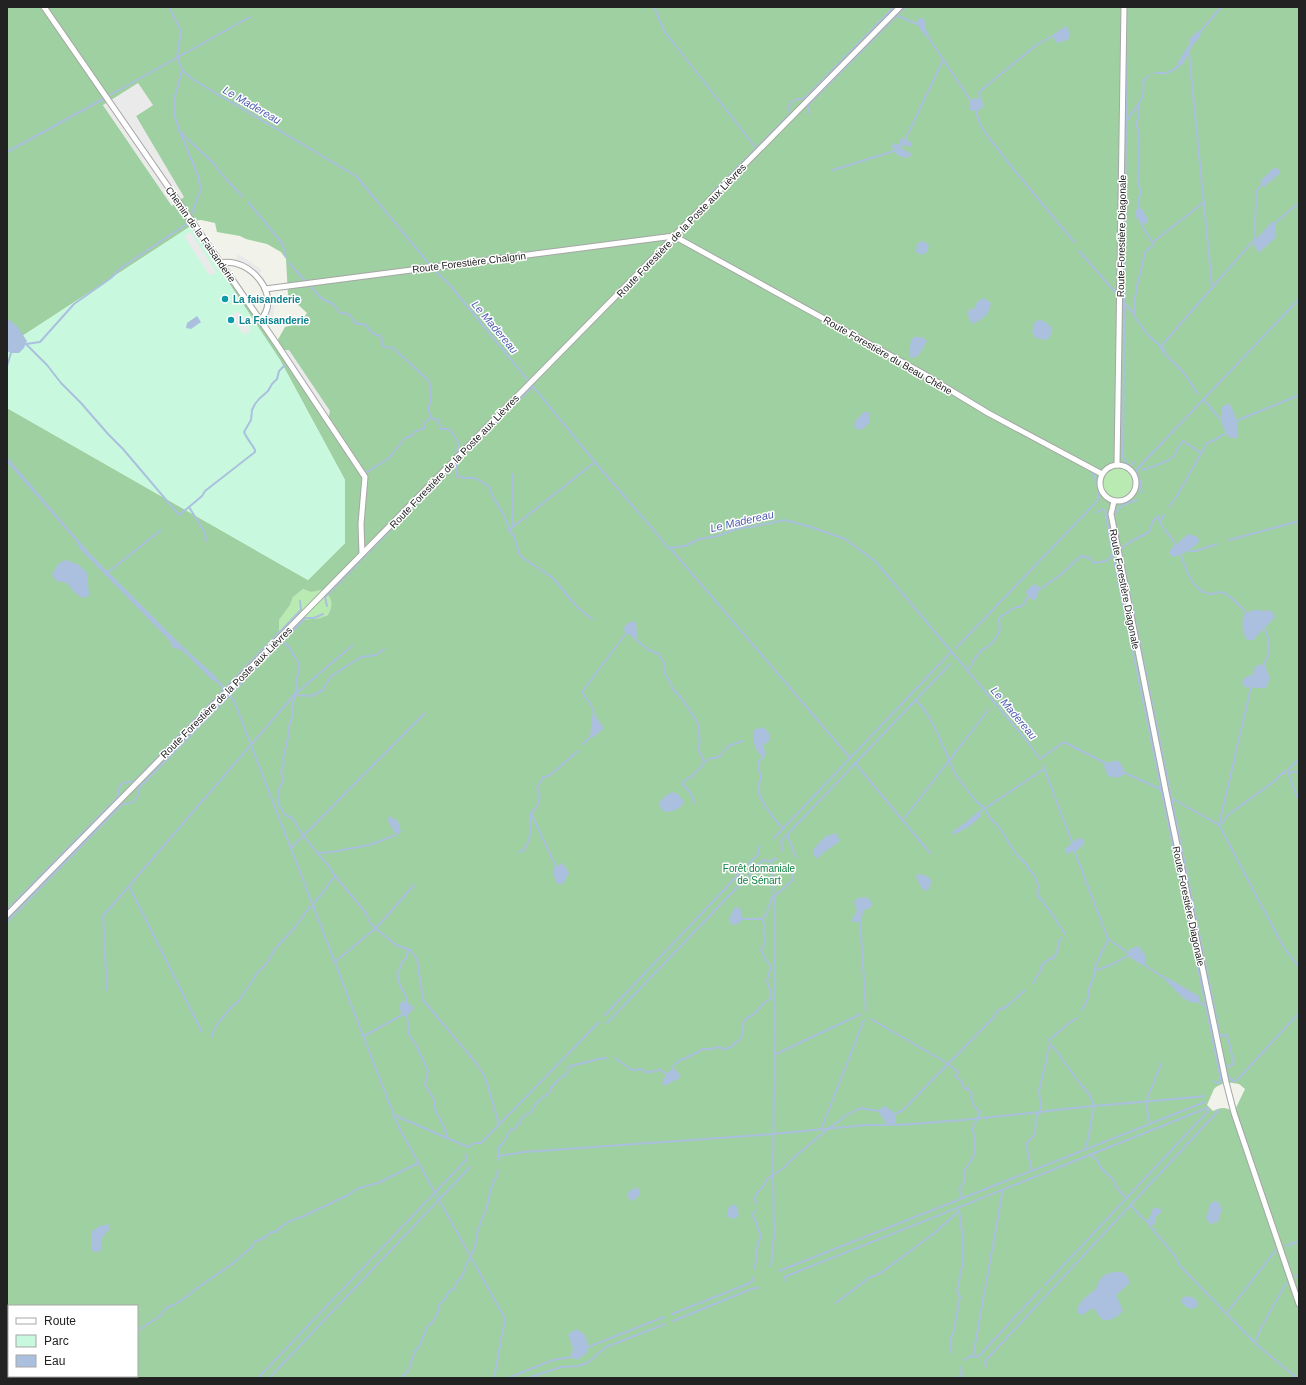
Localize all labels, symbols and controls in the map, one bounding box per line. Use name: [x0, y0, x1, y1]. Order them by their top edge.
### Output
water label: Le Madereau: [221, 84, 283, 126]
street label: Route Forestière de la Poste aux Lièvres: [614, 161, 748, 299]
street label: Route Forestière Diagonale: [1115, 174, 1128, 297]
street label: Chemin de la Faisanderie: [163, 184, 238, 284]
street label: Route Forestière Chalgrin: [412, 250, 527, 275]
marker: La faisanderie: [220, 294, 230, 304]
place label: La faisanderie: [233, 294, 301, 305]
water label: Le Madereau: [470, 298, 520, 356]
street label: Route Forestière du Beau Chêne: [821, 314, 954, 397]
marker: La Faisanderie: [226, 315, 236, 325]
place label: La Faisanderie: [239, 315, 309, 326]
street label: Route Forestière de la Poste aux Lièvres: [387, 392, 521, 530]
water label: Le Madereau: [709, 508, 775, 534]
street label: Route Forestière Diagonale: [1107, 528, 1142, 651]
street label: Route Forestière de la Poste aux Lièvres: [158, 624, 294, 760]
water label: Le Madereau: [989, 684, 1039, 742]
street label: Route Forestière Diagonale: [1170, 845, 1207, 967]
park label: Forêt domaniale de Sénart: [723, 863, 796, 886]
legend: [8, 1305, 138, 1377]
text: Route: [44, 1314, 76, 1328]
text: Parc: [44, 1334, 69, 1348]
text: Eau: [44, 1354, 65, 1368]

